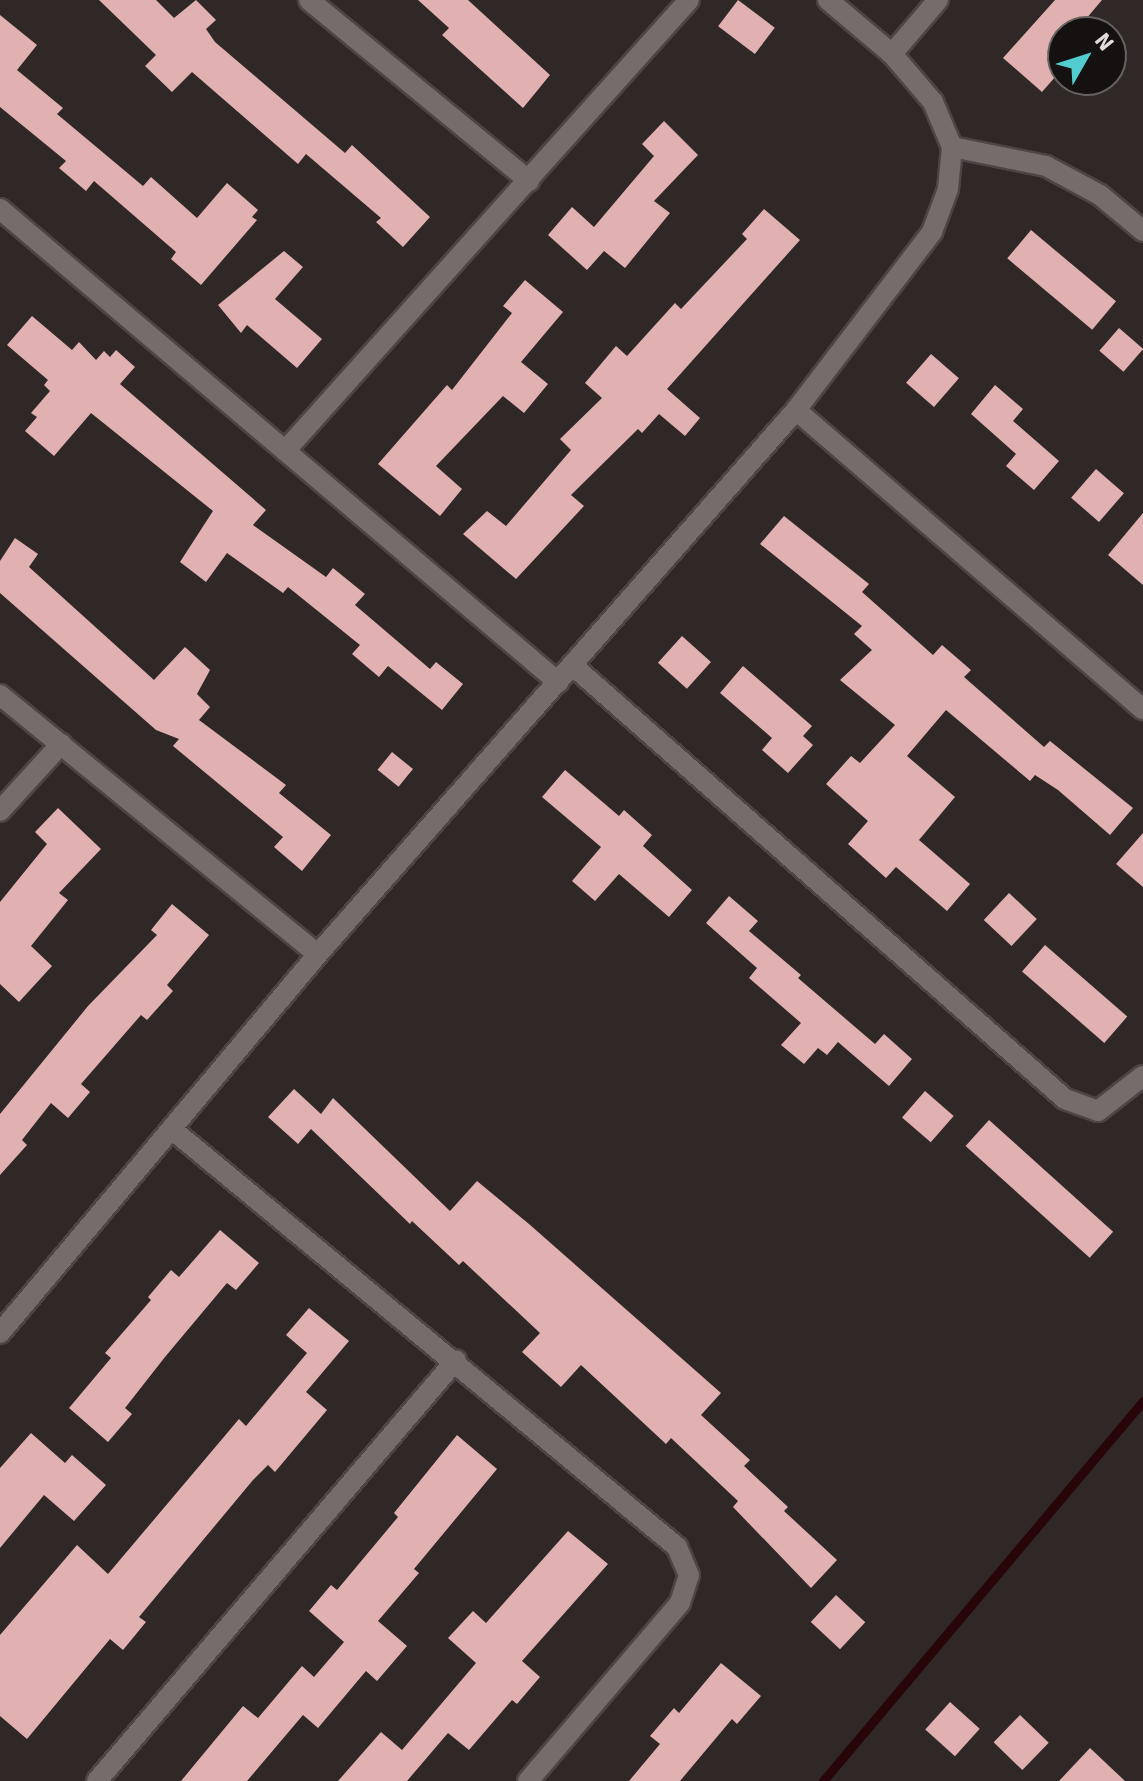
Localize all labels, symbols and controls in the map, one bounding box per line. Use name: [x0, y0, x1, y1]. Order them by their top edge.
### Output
north arrow: [1047, 16, 1127, 96]
text: N: [1089, 27, 1120, 56]

